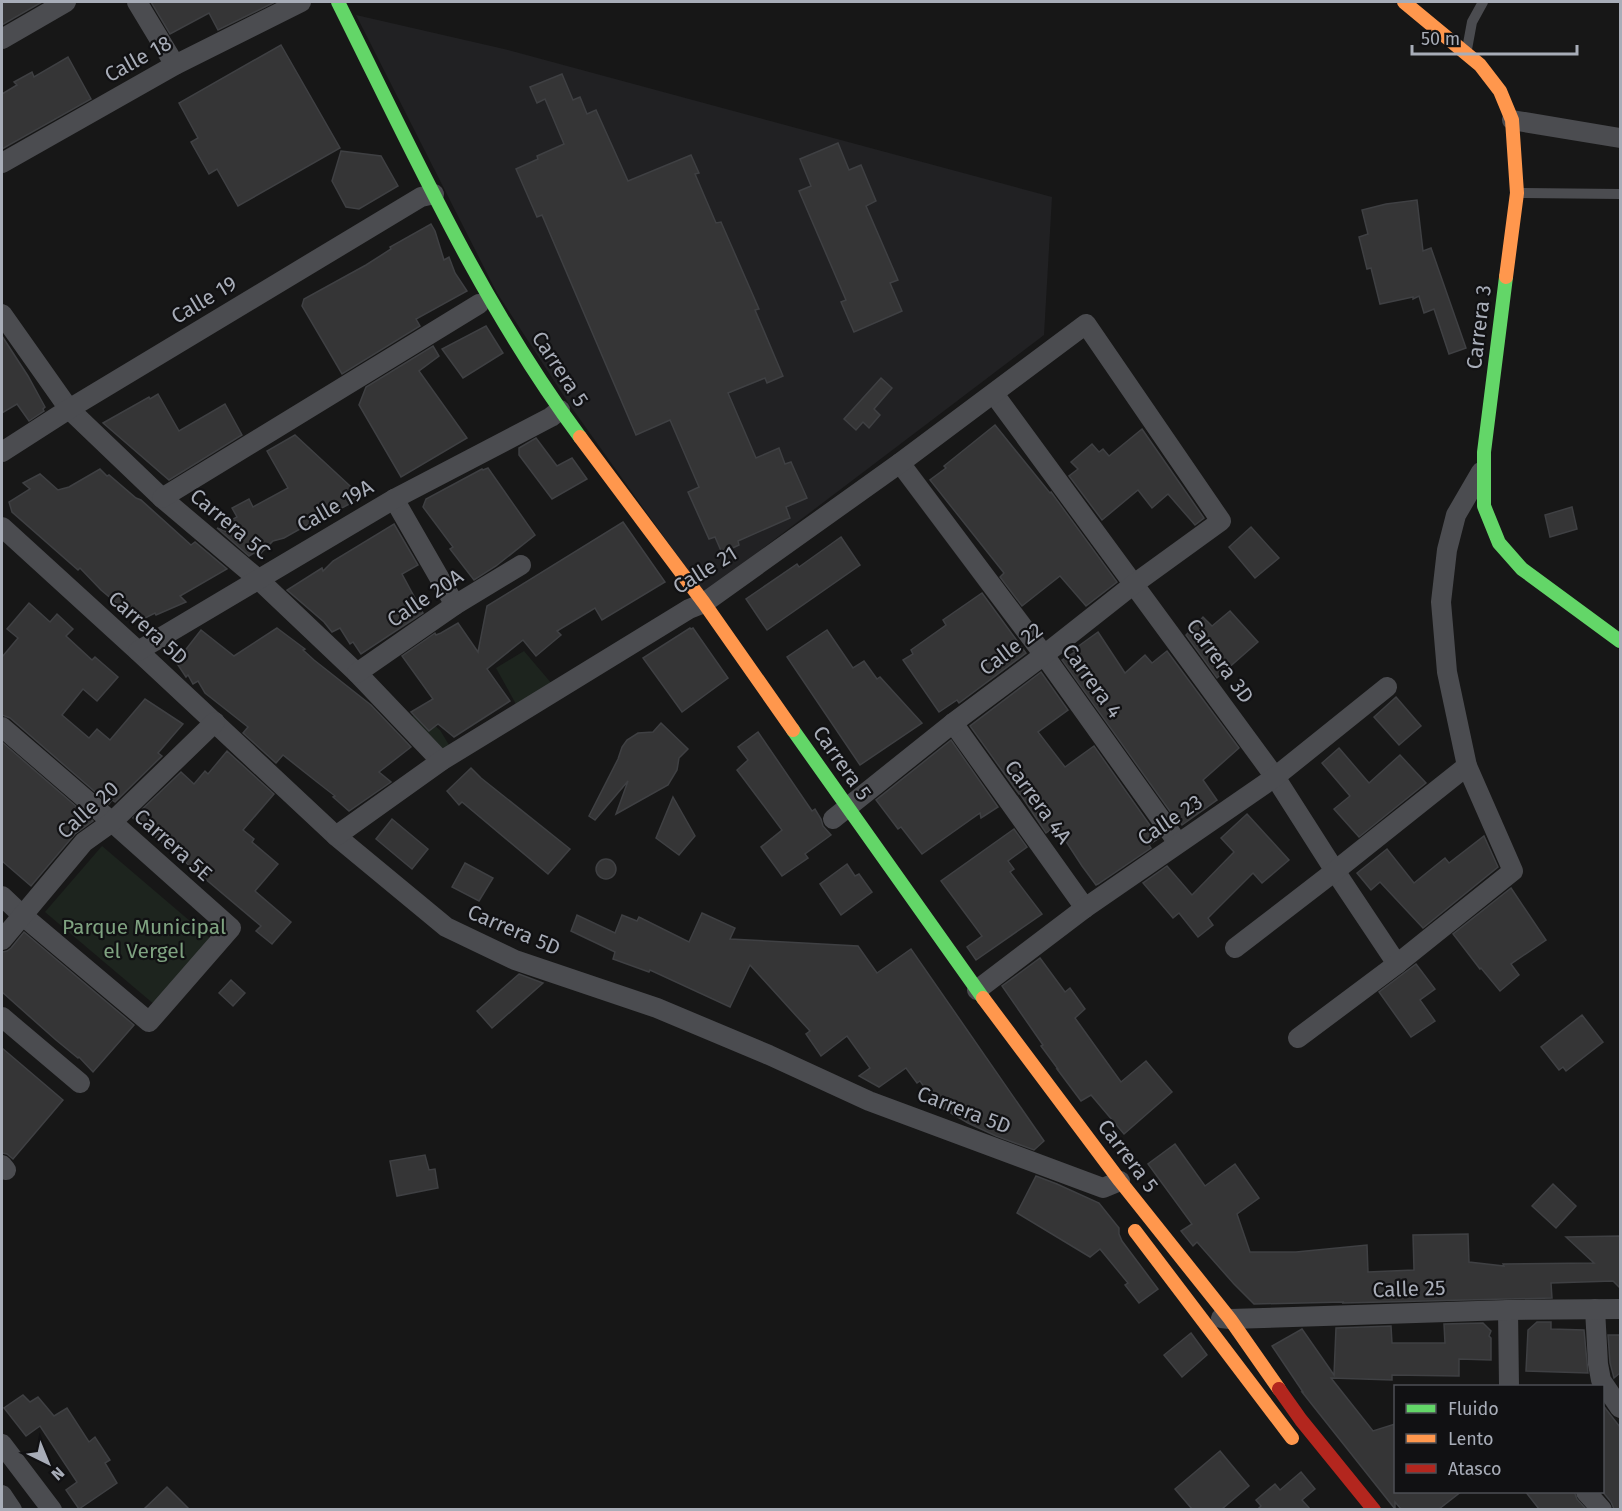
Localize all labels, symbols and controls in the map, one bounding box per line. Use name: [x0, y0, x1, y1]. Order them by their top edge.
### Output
scale bar: [1412, 18, 1577, 56]
text: 50 m: [1421, 28, 1460, 50]
street label: Calle 18: [100, 30, 176, 88]
street label: Calle 19: [166, 270, 242, 330]
street label: Carrera 3: [1461, 283, 1497, 371]
street label: Carrera 5: [526, 326, 594, 412]
street label: Calle 19A: [292, 474, 378, 538]
street label: Carrera 5C: [185, 483, 276, 565]
street label: Calle 21: [668, 540, 742, 600]
street label: Calle 20A: [382, 563, 468, 633]
street label: Carrera 5D: [103, 585, 193, 671]
street label: Carrera 3D: [1181, 614, 1259, 708]
street label: Calle 22: [974, 617, 1048, 681]
street label: Carrera 4: [1056, 639, 1128, 723]
street label: Carrera 5: [807, 721, 877, 805]
street label: Carrera 4A: [999, 755, 1077, 849]
street label: Calle 20: [52, 776, 124, 844]
street label: Calle 23: [1133, 789, 1207, 851]
street label: Carrera 5E: [129, 803, 217, 887]
street label: Carrera 5D: [464, 899, 564, 961]
park label: Parque Municipal el Vergel: [62, 914, 226, 964]
street label: Carrera 5D: [913, 1080, 1015, 1140]
street label: Carrera 5: [1092, 1114, 1164, 1198]
street label: Calle 25: [1372, 1275, 1446, 1303]
legend: [1394, 1385, 1604, 1493]
text: Fluido: [1448, 1398, 1499, 1420]
text: Lento: [1448, 1428, 1494, 1450]
north arrow: [18, 1433, 78, 1493]
text: Atasco: [1448, 1458, 1501, 1480]
text: N: [48, 1463, 68, 1484]

